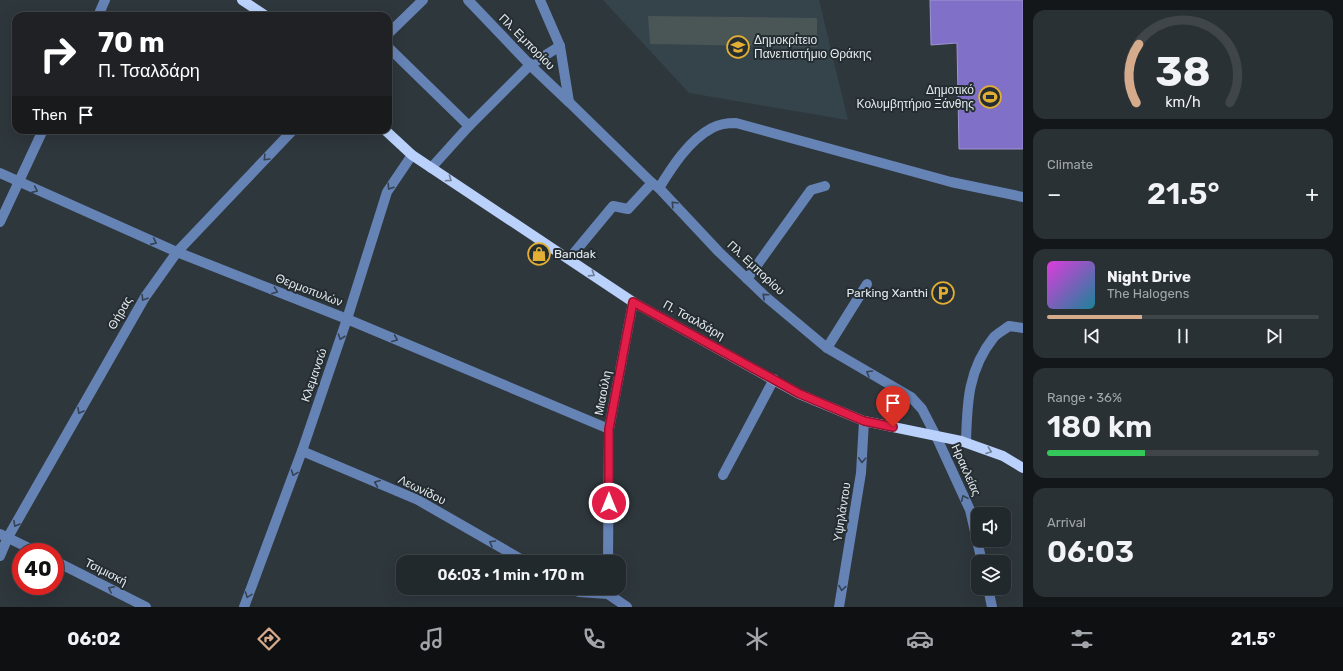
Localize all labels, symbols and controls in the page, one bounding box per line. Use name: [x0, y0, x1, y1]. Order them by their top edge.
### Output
street label: Πλ. Εμπορίου: [496, 11, 558, 73]
text: 70 m: [98, 26, 165, 59]
icon: right: [32, 28, 84, 80]
place label: Δημοκρίτειο Πανεπιστήμιο Θράκης: [754, 33, 872, 61]
school or university icon: Δημοκρίτειο Πανεπιστήμιο Θράκης: [725, 34, 751, 60]
text: 38: [1155, 47, 1211, 96]
text: Π. Τσαλδάρη: [98, 60, 200, 82]
place label: Δημοτικό Κολυμβητήριο Ξάνθης: [857, 83, 974, 111]
sports icon: Δημοτικό Κολυμβητήριο Ξάνθης: [977, 84, 1003, 110]
text: km/h: [1165, 93, 1201, 110]
icon: arrive: [75, 104, 97, 126]
text: Then: [32, 106, 67, 124]
one-way arrow: [263, 153, 271, 161]
text: Climate: [1047, 157, 1093, 172]
one-way arrow: [444, 175, 451, 182]
text: 21.5°: [1147, 176, 1220, 212]
text: −: [1047, 181, 1061, 208]
text: +: [1305, 181, 1319, 208]
one-way arrow: [388, 183, 395, 190]
one-way arrow: [32, 185, 39, 193]
one-way arrow: [671, 201, 678, 209]
one-way arrow: [150, 237, 158, 245]
street label: Πλ. Εμπορίου: [725, 238, 787, 298]
shop icon: Bandak: [526, 241, 552, 267]
place label: Bandak: [554, 247, 597, 261]
text: Night Drive: [1107, 268, 1191, 286]
one-way arrow: [588, 270, 595, 277]
street label: Θερμοπυλών: [273, 271, 345, 309]
parking icon: Parking Xanthi: [930, 280, 956, 306]
one-way arrow: [271, 286, 278, 294]
place label: Parking Xanthi: [846, 286, 928, 300]
text: The Halogens: [1107, 286, 1189, 301]
one-way arrow: [762, 293, 770, 301]
street label: Θήρας: [105, 294, 135, 332]
one-way arrow: [141, 294, 149, 301]
street label: Π. Τσαλδάρη: [661, 297, 727, 343]
icon: previous: [1081, 325, 1103, 347]
icon: pause: [1172, 325, 1194, 347]
icon: next: [1263, 325, 1285, 347]
one-way arrow: [337, 334, 345, 341]
one-way arrow: [392, 335, 399, 343]
street label: Κλεμανσώ: [298, 346, 330, 404]
street label: Μιαούλη: [592, 369, 614, 417]
one-way arrow: [866, 370, 873, 377]
pin: [876, 386, 910, 427]
text: Range · 36%: [1047, 390, 1122, 405]
icon: arrive: [882, 392, 904, 414]
one-way arrow: [77, 407, 84, 414]
text: 180 km: [1047, 409, 1152, 445]
street label: Ηρακλείας: [948, 442, 984, 498]
one-way arrow: [985, 446, 992, 454]
one-way arrow: [858, 457, 866, 463]
one-way arrow: [290, 470, 298, 477]
street label: Λεωνίδου: [396, 472, 448, 508]
one-way arrow: [373, 480, 381, 488]
street label: Υψηλάντου: [830, 481, 854, 543]
position arrow: [588, 482, 630, 524]
one-way arrow: [961, 494, 969, 502]
map controls: [971, 507, 1011, 595]
button: sound: [971, 507, 1011, 547]
text: Arrival: [1047, 515, 1086, 530]
one-way arrow: [13, 520, 20, 527]
text: 06:03: [1047, 534, 1134, 570]
one-way arrow: [489, 540, 496, 547]
speed limit sign: 40: [12, 543, 64, 595]
street label: Τσιμισκή: [82, 555, 130, 589]
button: layers: [971, 555, 1011, 595]
text: 06:03 · 1 min · 170 m: [438, 566, 584, 584]
one-way arrow: [838, 585, 847, 591]
one-way arrow: [108, 587, 116, 594]
one-way arrow: [245, 592, 253, 599]
icon: directions: [255, 625, 283, 653]
icon: music: [418, 625, 446, 653]
icon: phone: [580, 625, 608, 653]
icon: climate: [743, 625, 771, 653]
icon: car: [906, 625, 934, 653]
icon: filters: [1068, 625, 1096, 653]
text: 06:02: [67, 628, 120, 650]
text: 21.5°: [1231, 628, 1276, 650]

